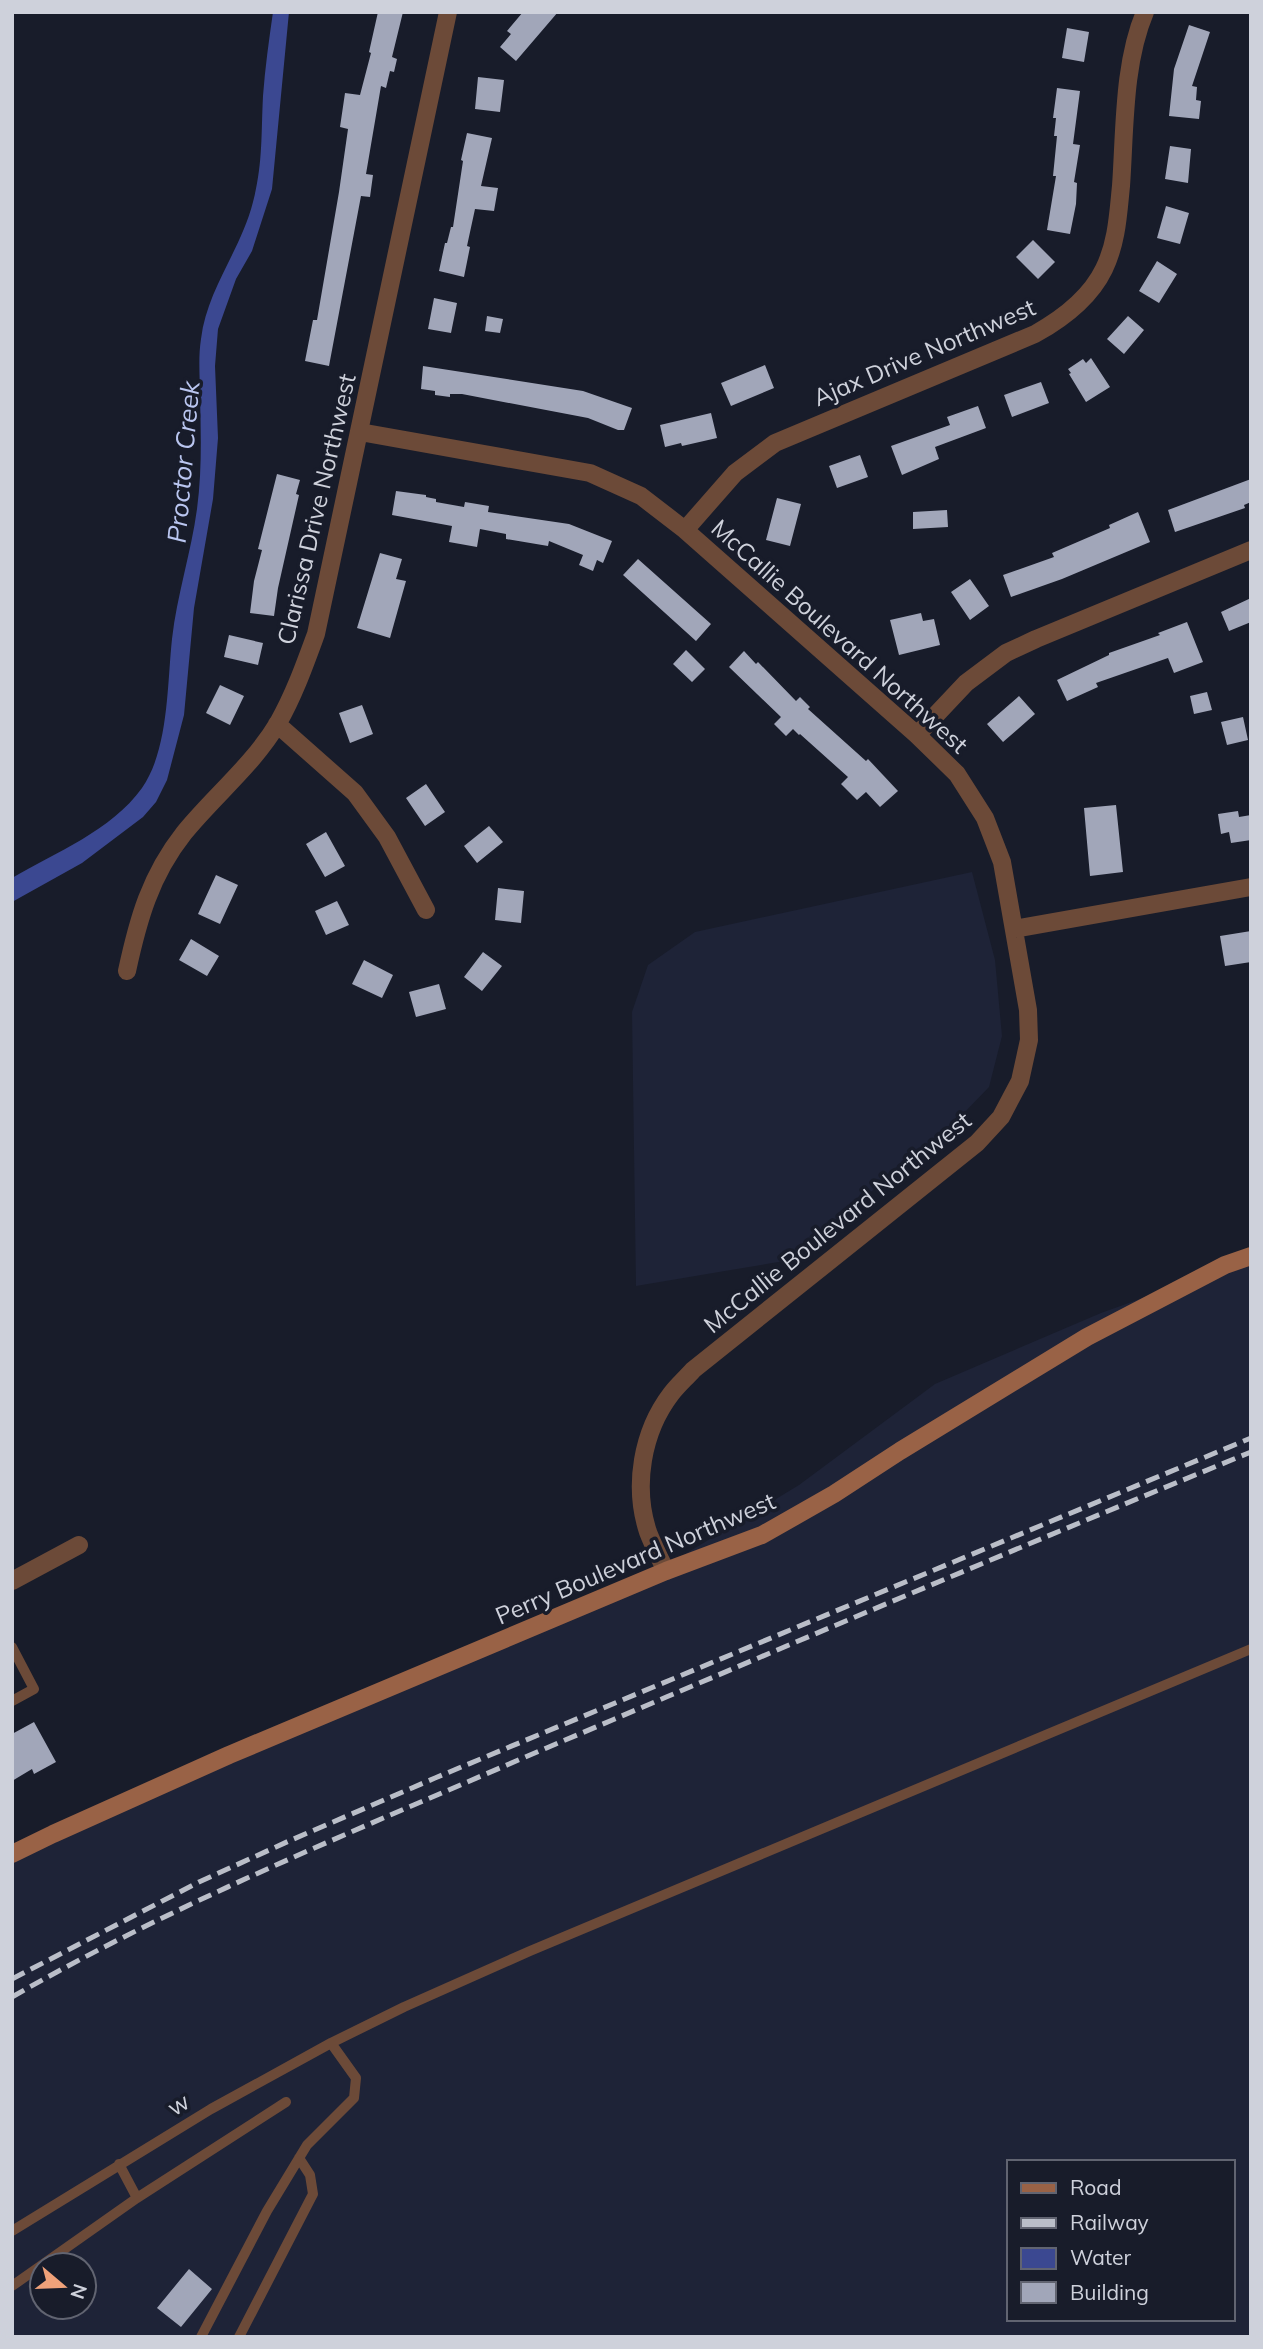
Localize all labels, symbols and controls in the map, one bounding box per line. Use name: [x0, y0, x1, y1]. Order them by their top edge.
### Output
street label: Ajax Drive Northwest: [808, 292, 1040, 412]
street label: Clarissa Drive Northwest: [270, 371, 362, 647]
water label: Proctor Creek: [159, 379, 207, 544]
street label: McCallie Boulevard Northwest: [705, 513, 975, 759]
street label: McCallie Boulevard Northwest: [697, 1105, 977, 1339]
street label: Perry Boulevard Northwest: [491, 1485, 779, 1631]
street label: w: [161, 2086, 195, 2122]
legend: [1007, 2160, 1235, 2321]
text: Road: [1070, 2174, 1121, 2200]
text: Railway: [1070, 2209, 1149, 2235]
text: Water: [1070, 2244, 1131, 2270]
north arrow: [28, 2251, 98, 2321]
text: Building: [1070, 2279, 1149, 2305]
text: N: [65, 2281, 93, 2302]

